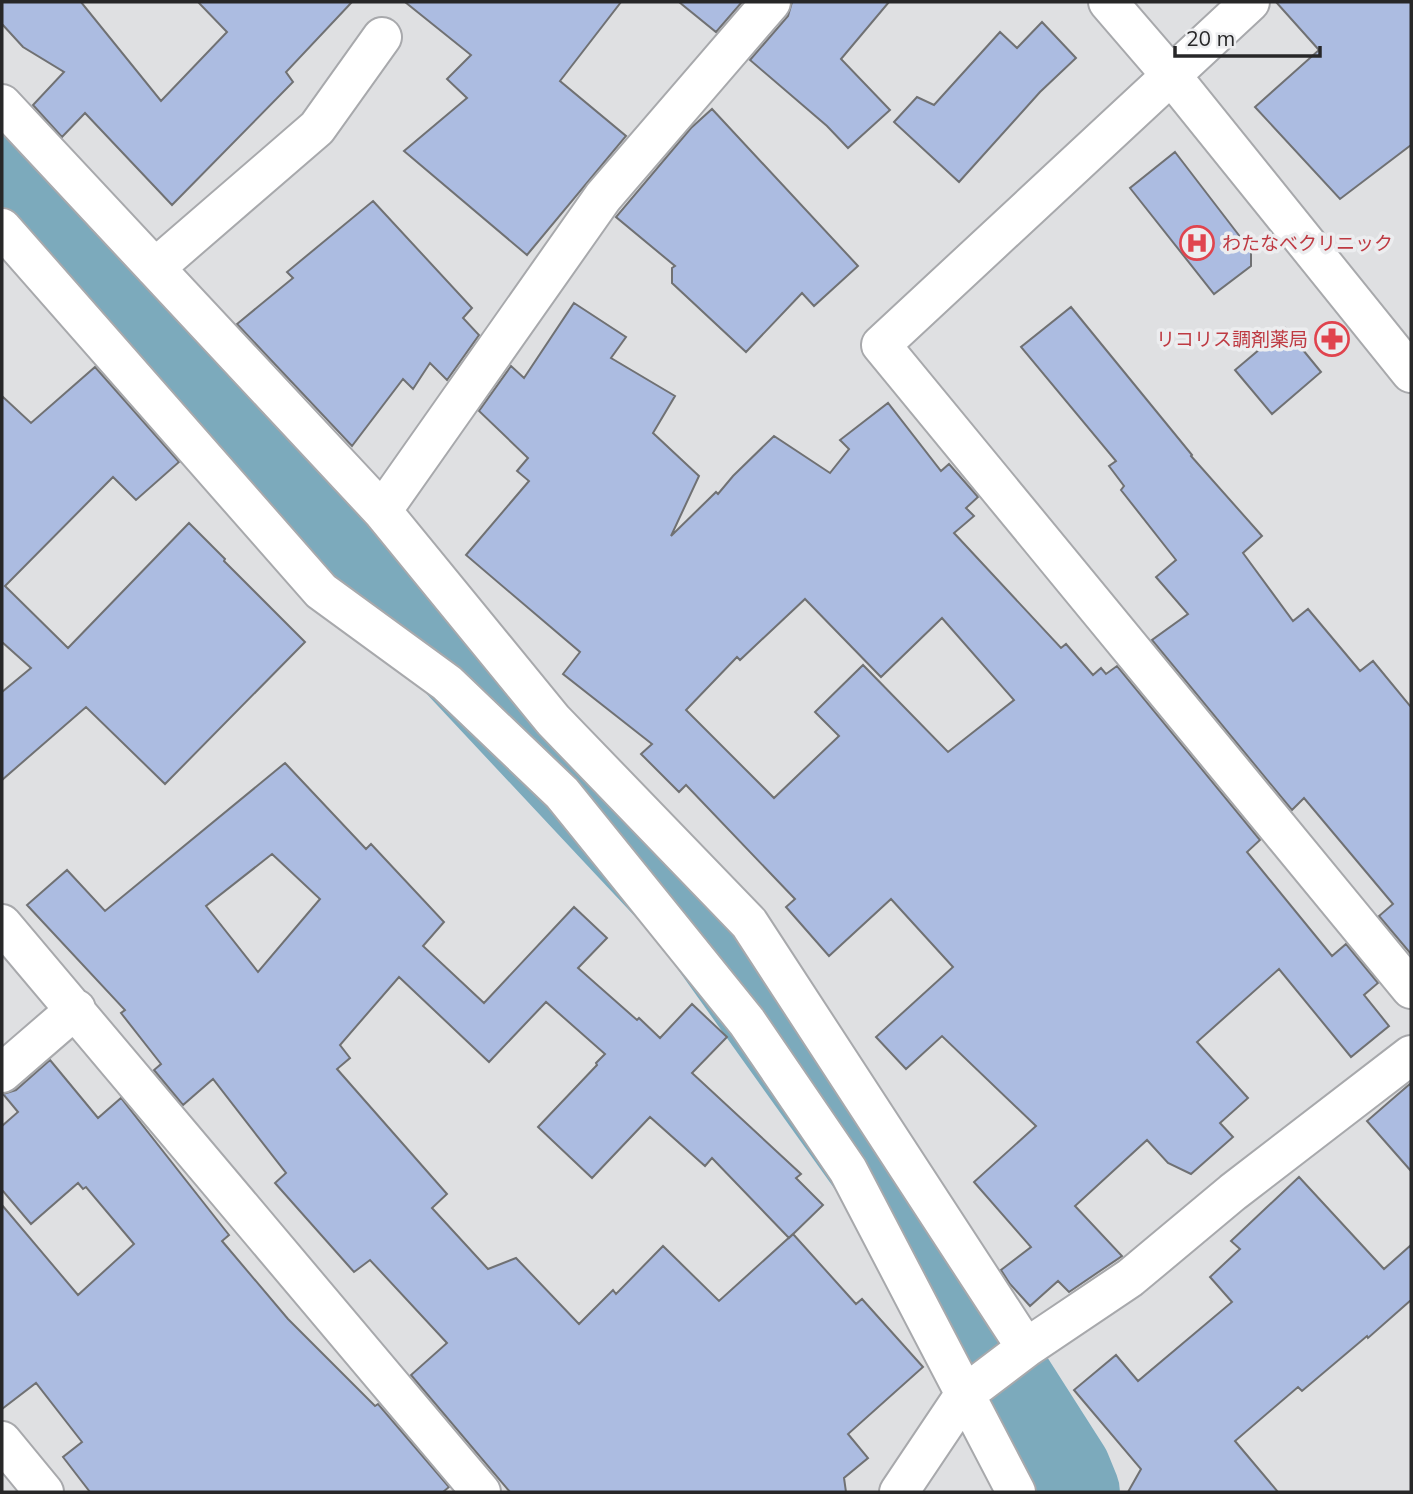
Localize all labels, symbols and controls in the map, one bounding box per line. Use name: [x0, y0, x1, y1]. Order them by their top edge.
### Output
scale bar: [1175, 14, 1320, 58]
text: 20 m: [1186, 25, 1235, 51]
hospital icon: わたなべクリニック: [1178, 224, 1216, 262]
place label: わたなべクリニック: [1222, 231, 1393, 255]
pharmacy icon: リコリス調剤薬局: [1313, 320, 1351, 358]
place label: リコリス調剤薬局: [1156, 327, 1308, 351]

